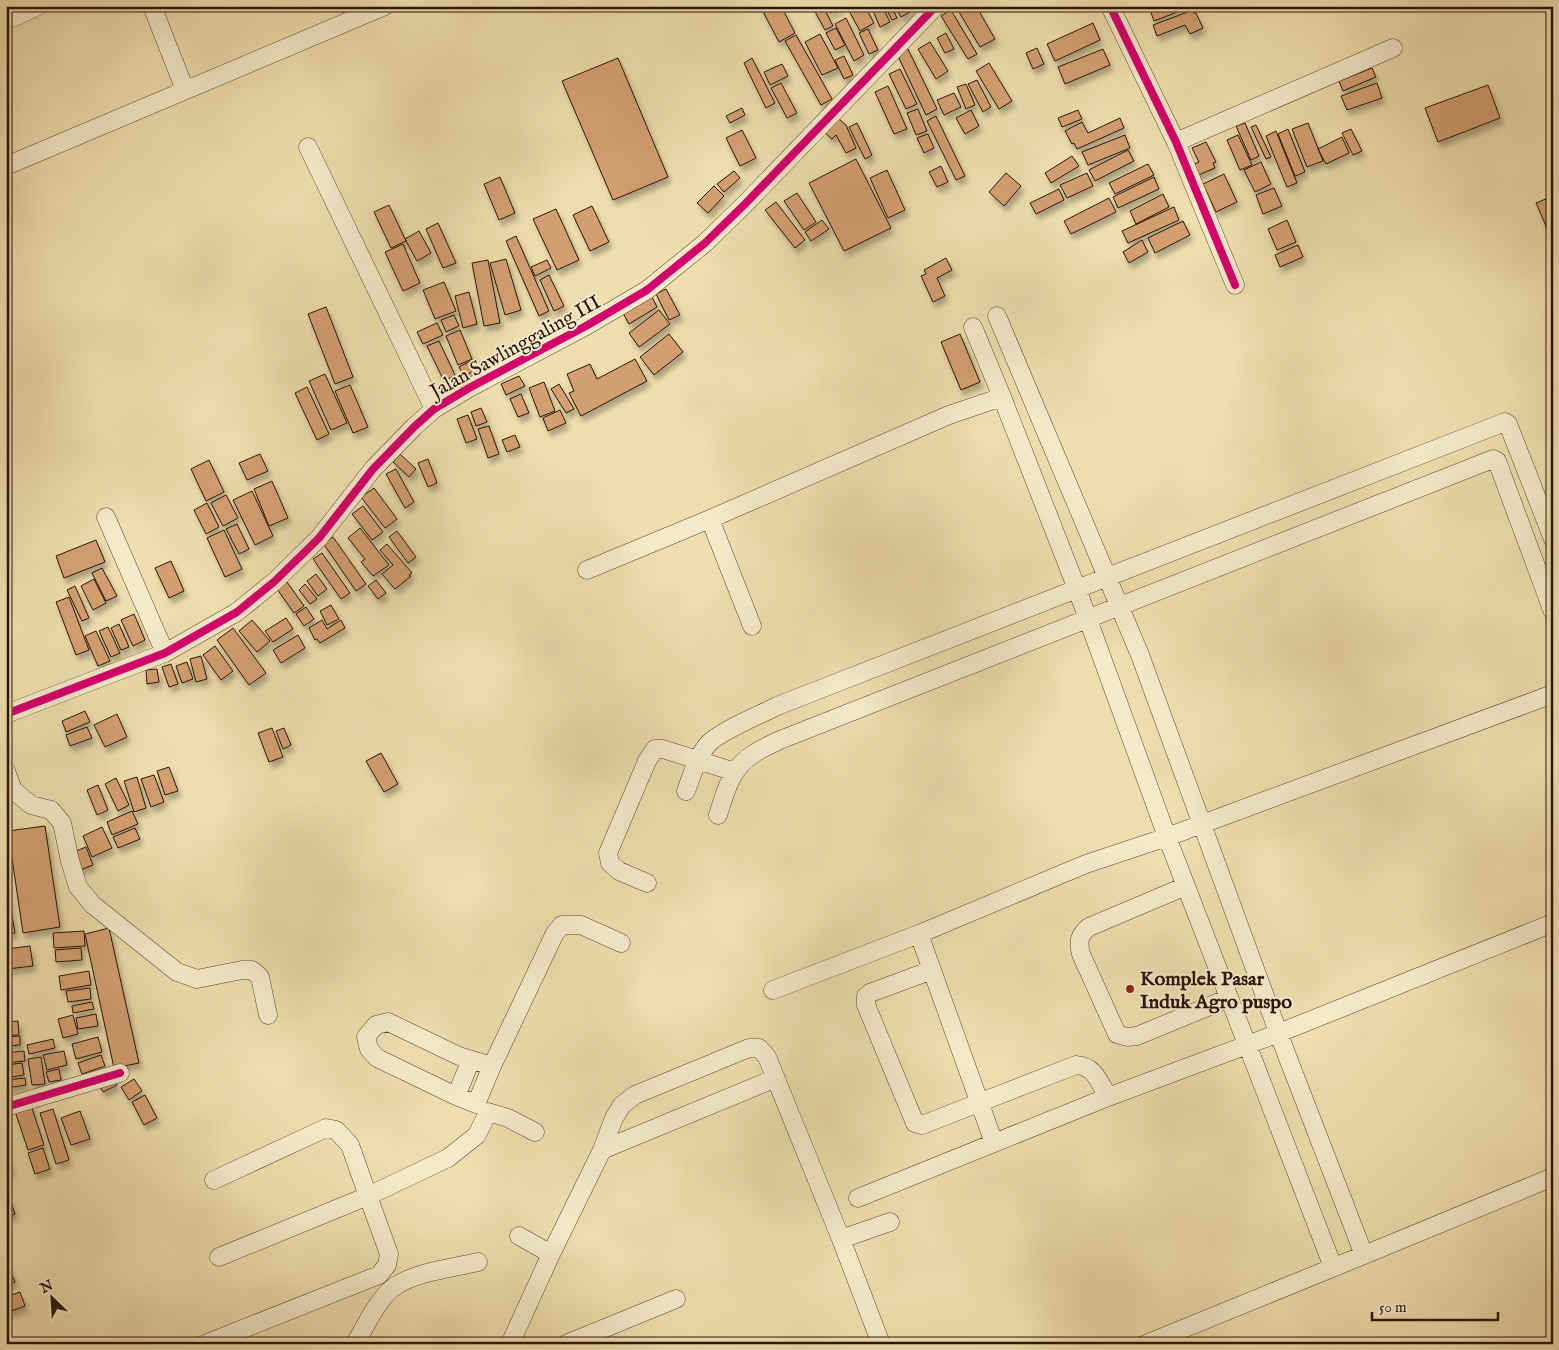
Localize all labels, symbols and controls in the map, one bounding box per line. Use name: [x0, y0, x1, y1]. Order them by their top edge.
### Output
street label: Jalan Sawlinggaling III: [424, 290, 606, 406]
place label: Komplek Pasar Induk Agro puspo: [1140, 967, 1292, 1015]
marker: Komplek Pasar Induk Agro puspo: [1124, 983, 1136, 995]
north arrow: [28, 1272, 78, 1322]
text: N: [37, 1276, 56, 1298]
scale bar: [1372, 1290, 1498, 1322]
text: 50 m: [1379, 1298, 1407, 1317]

